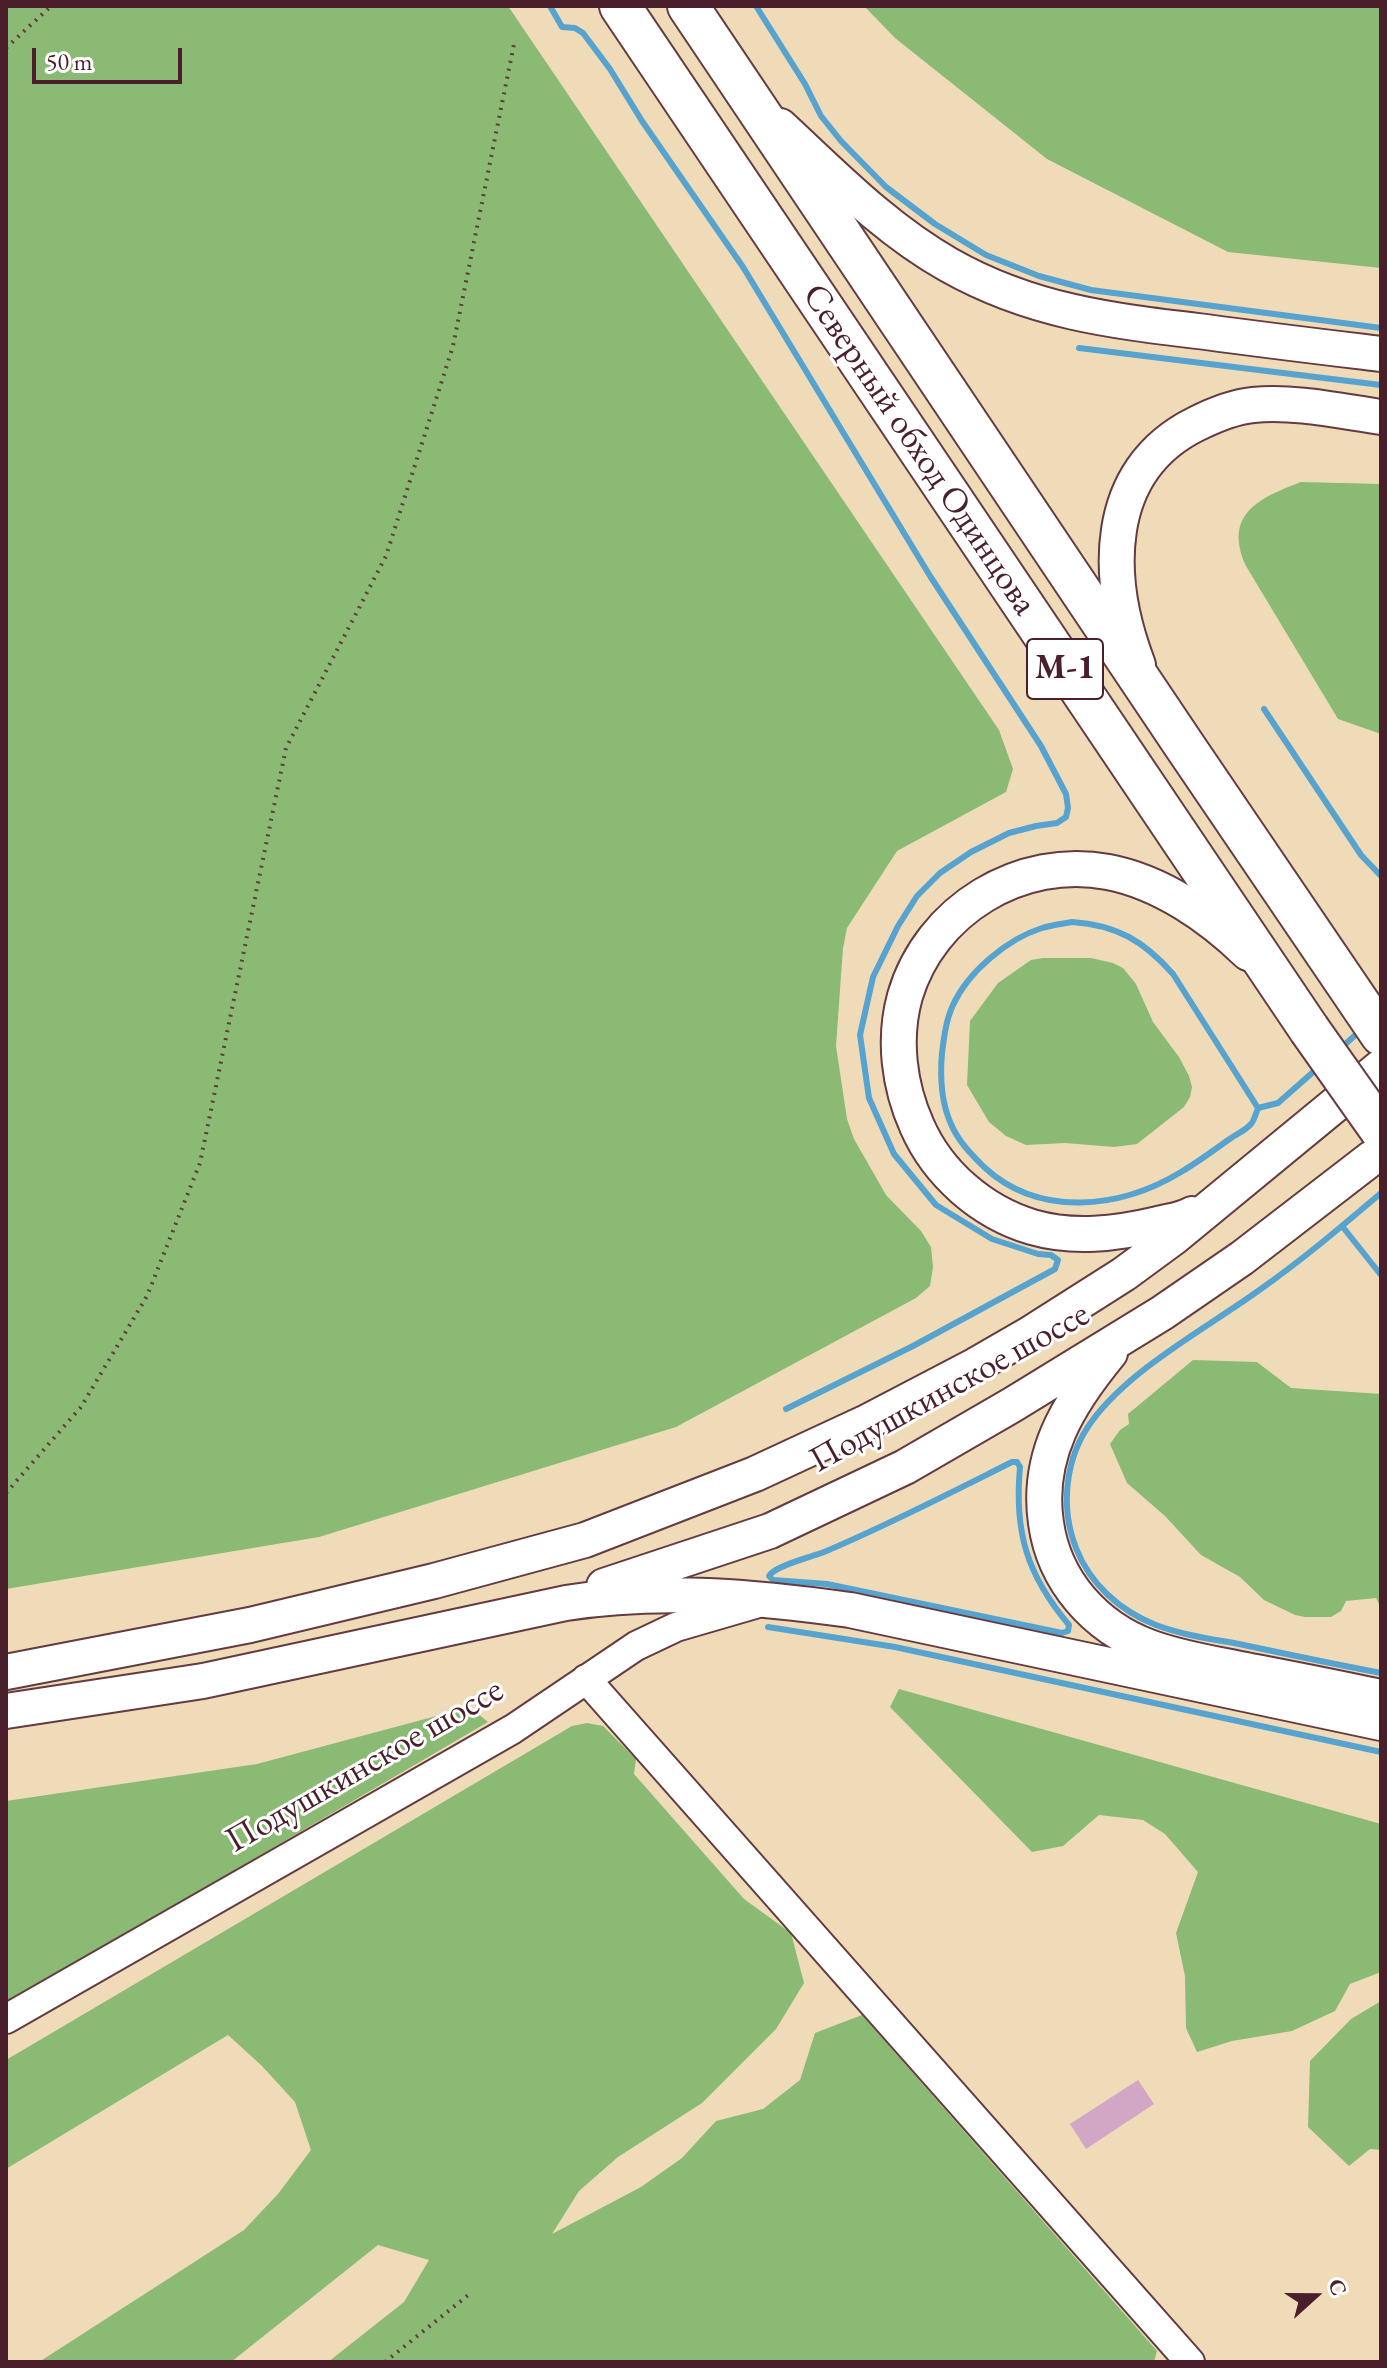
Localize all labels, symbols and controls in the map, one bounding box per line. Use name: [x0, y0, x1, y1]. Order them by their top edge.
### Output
scale bar: [36, 32, 186, 82]
text: 50 m: [46, 46, 93, 77]
street label: Северный обход Одинцова: [792, 276, 1046, 624]
road number: М-1: [1027, 639, 1103, 699]
street label: Подушкинское шоссе: [803, 1293, 1097, 1483]
street label: Подушкинское шоссе: [219, 1669, 511, 1863]
north arrow: [1275, 2256, 1355, 2336]
text: С: [1322, 2275, 1354, 2300]

